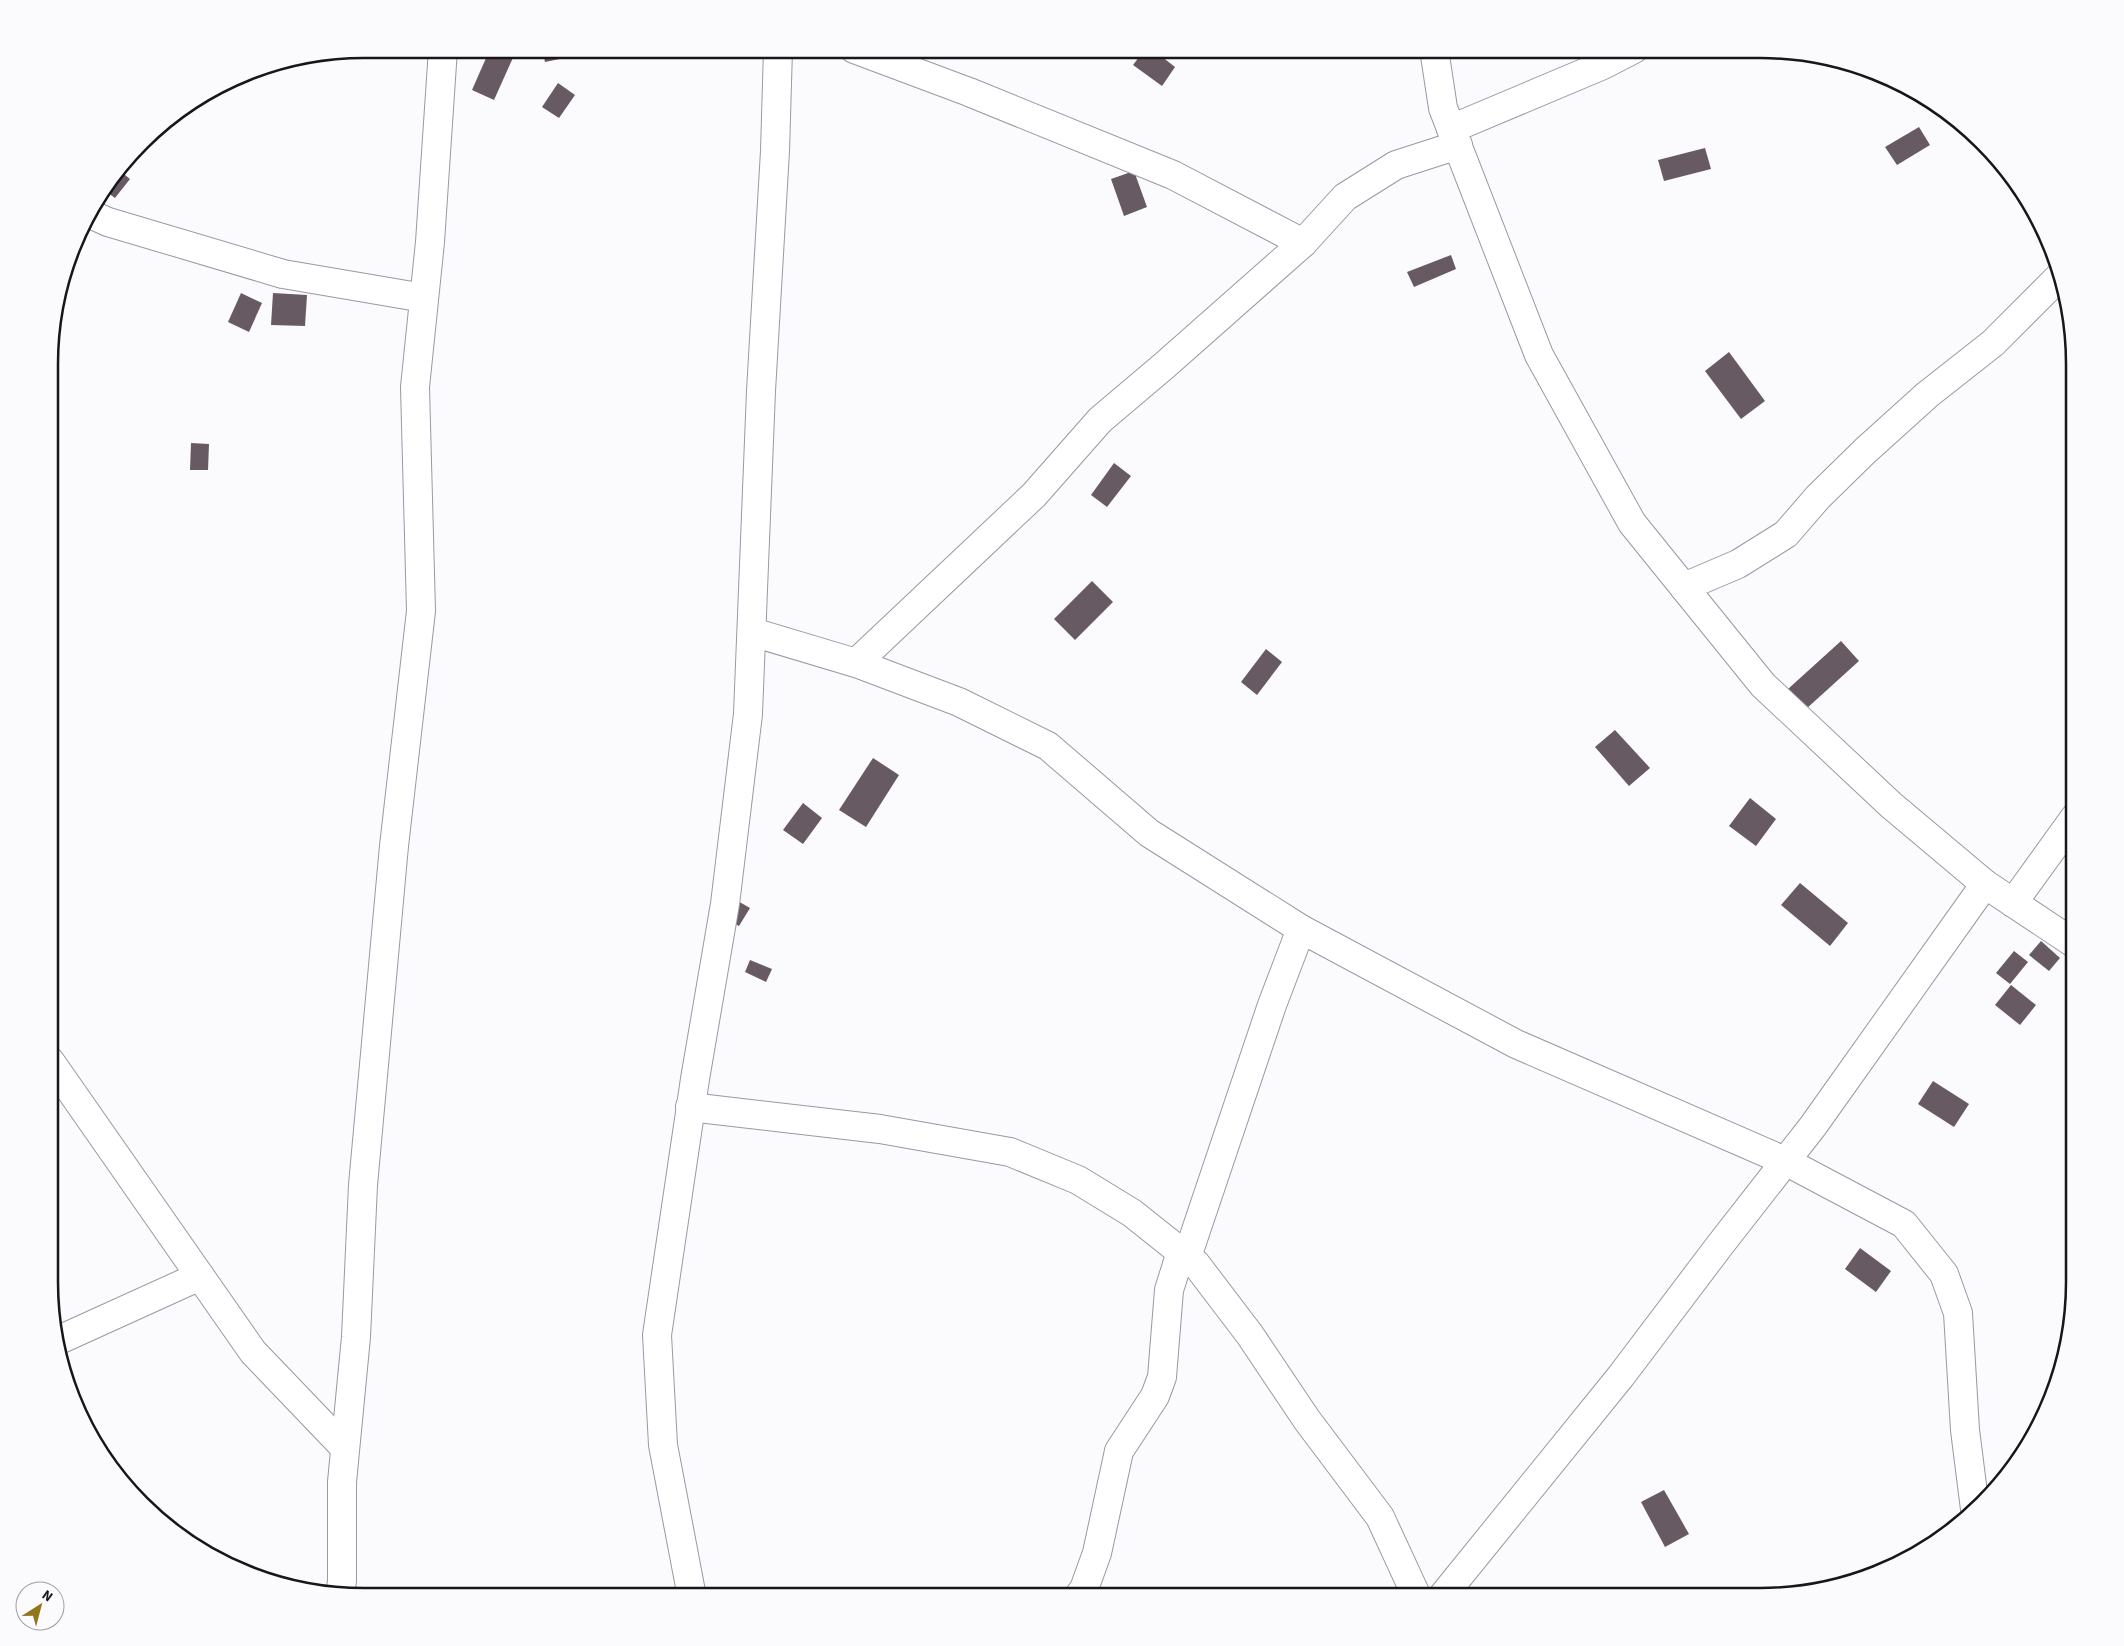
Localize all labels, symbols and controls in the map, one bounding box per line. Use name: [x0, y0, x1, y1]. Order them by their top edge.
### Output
north arrow: [15, 1581, 65, 1631]
text: N: [37, 1585, 57, 1607]

